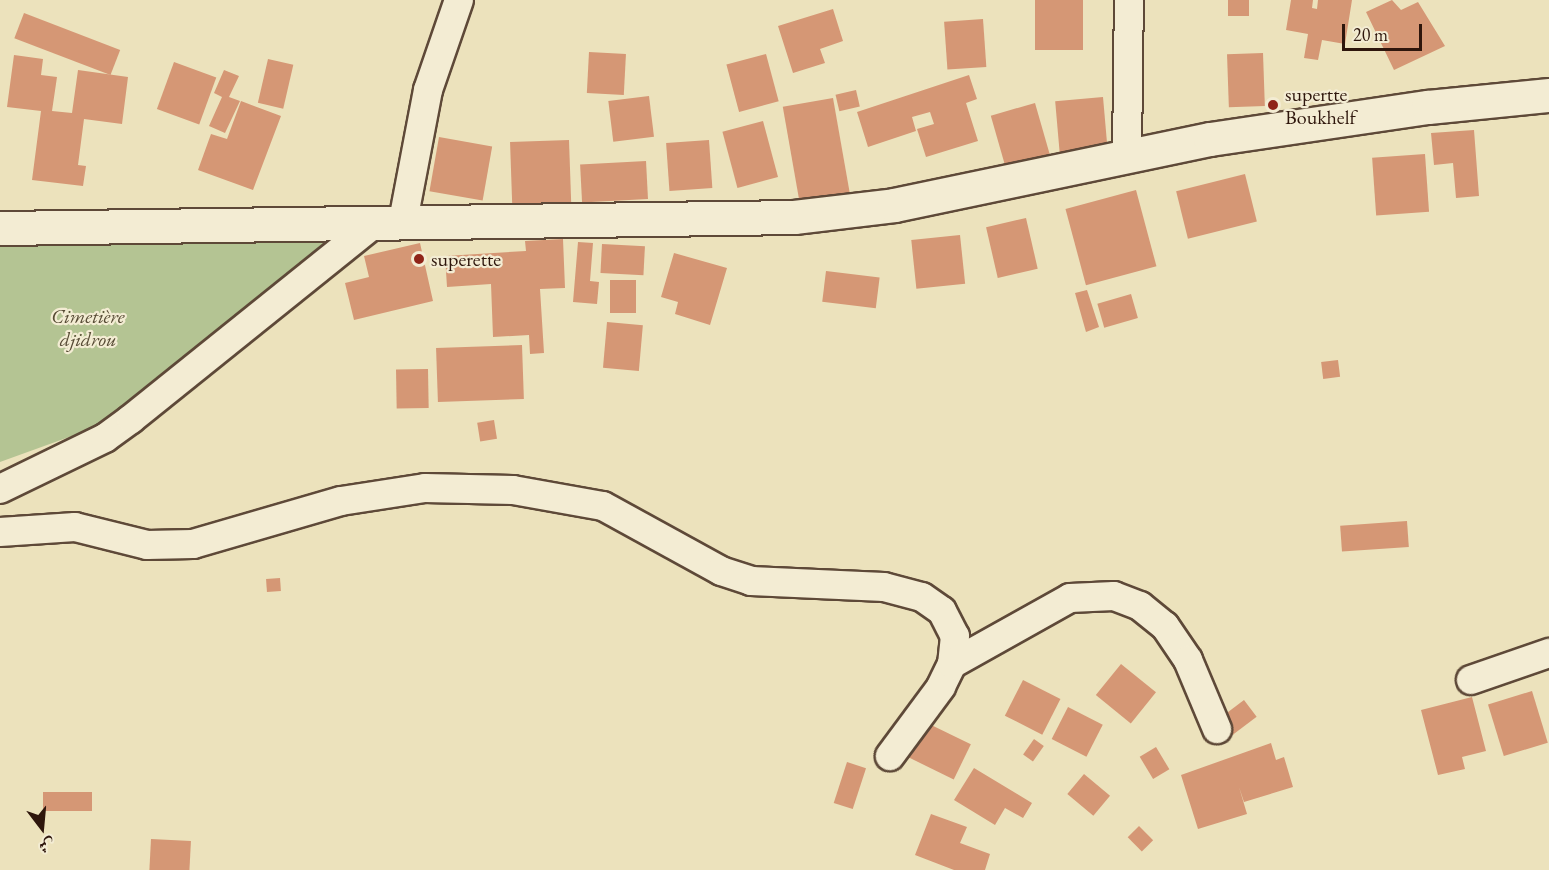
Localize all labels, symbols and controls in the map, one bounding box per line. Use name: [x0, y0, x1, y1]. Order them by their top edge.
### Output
scale bar: [1345, 12, 1424, 50]
text: 20 m: [1353, 23, 1388, 46]
place label: supertte Boukhelf: [1285, 82, 1356, 129]
marker: supertte Boukhelf: [1266, 98, 1280, 112]
place label: superette: [431, 247, 501, 271]
marker: superette: [412, 252, 426, 266]
park label: Cimetière djidrou: [51, 304, 125, 351]
north arrow: [12, 798, 72, 858]
text: ش: [37, 834, 58, 858]

